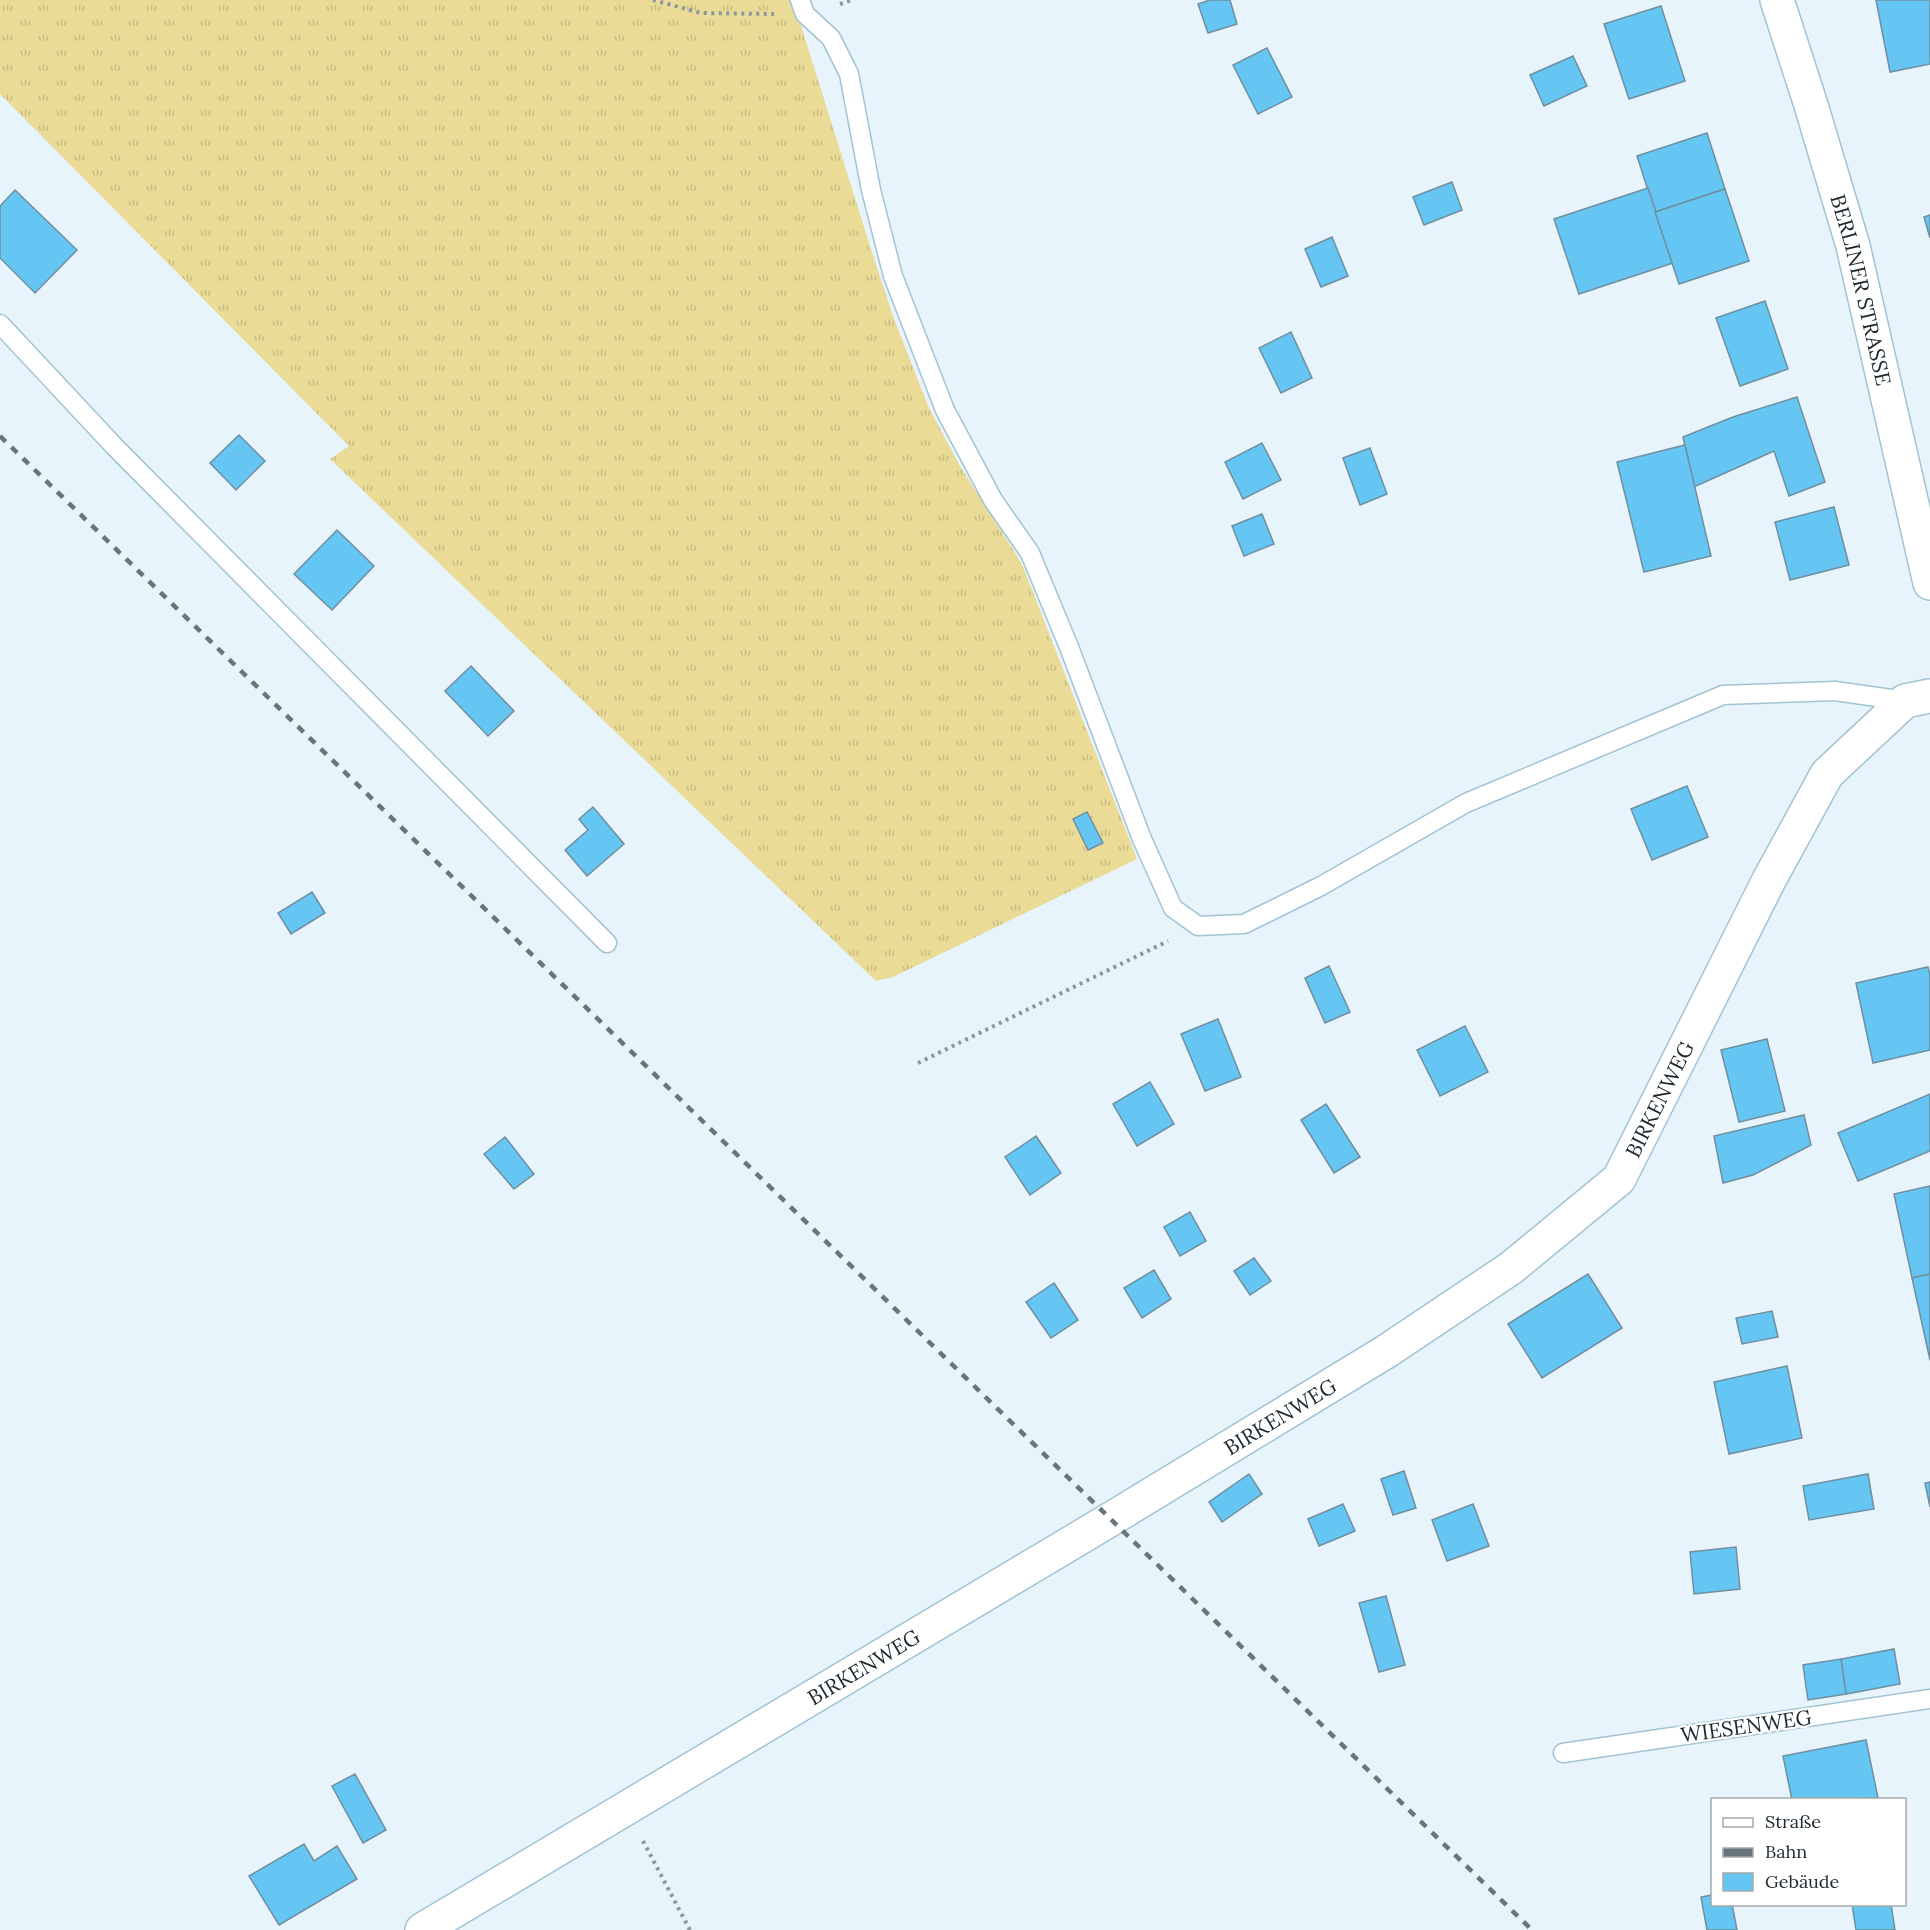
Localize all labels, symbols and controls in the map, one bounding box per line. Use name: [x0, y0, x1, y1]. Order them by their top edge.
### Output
street label: BERLINER STRASSE: [1825, 191, 1898, 388]
street label: BIRKENWEG: [1619, 1036, 1700, 1162]
street label: BIRKENWEG: [1219, 1372, 1341, 1461]
street label: BIRKENWEG: [802, 1623, 925, 1711]
street label: WIESENWEG: [1679, 1703, 1813, 1749]
legend: [1711, 1798, 1906, 1906]
text: Straße: [1765, 1810, 1821, 1833]
text: Bahn: [1765, 1840, 1807, 1863]
text: Gebäude: [1765, 1870, 1840, 1893]

